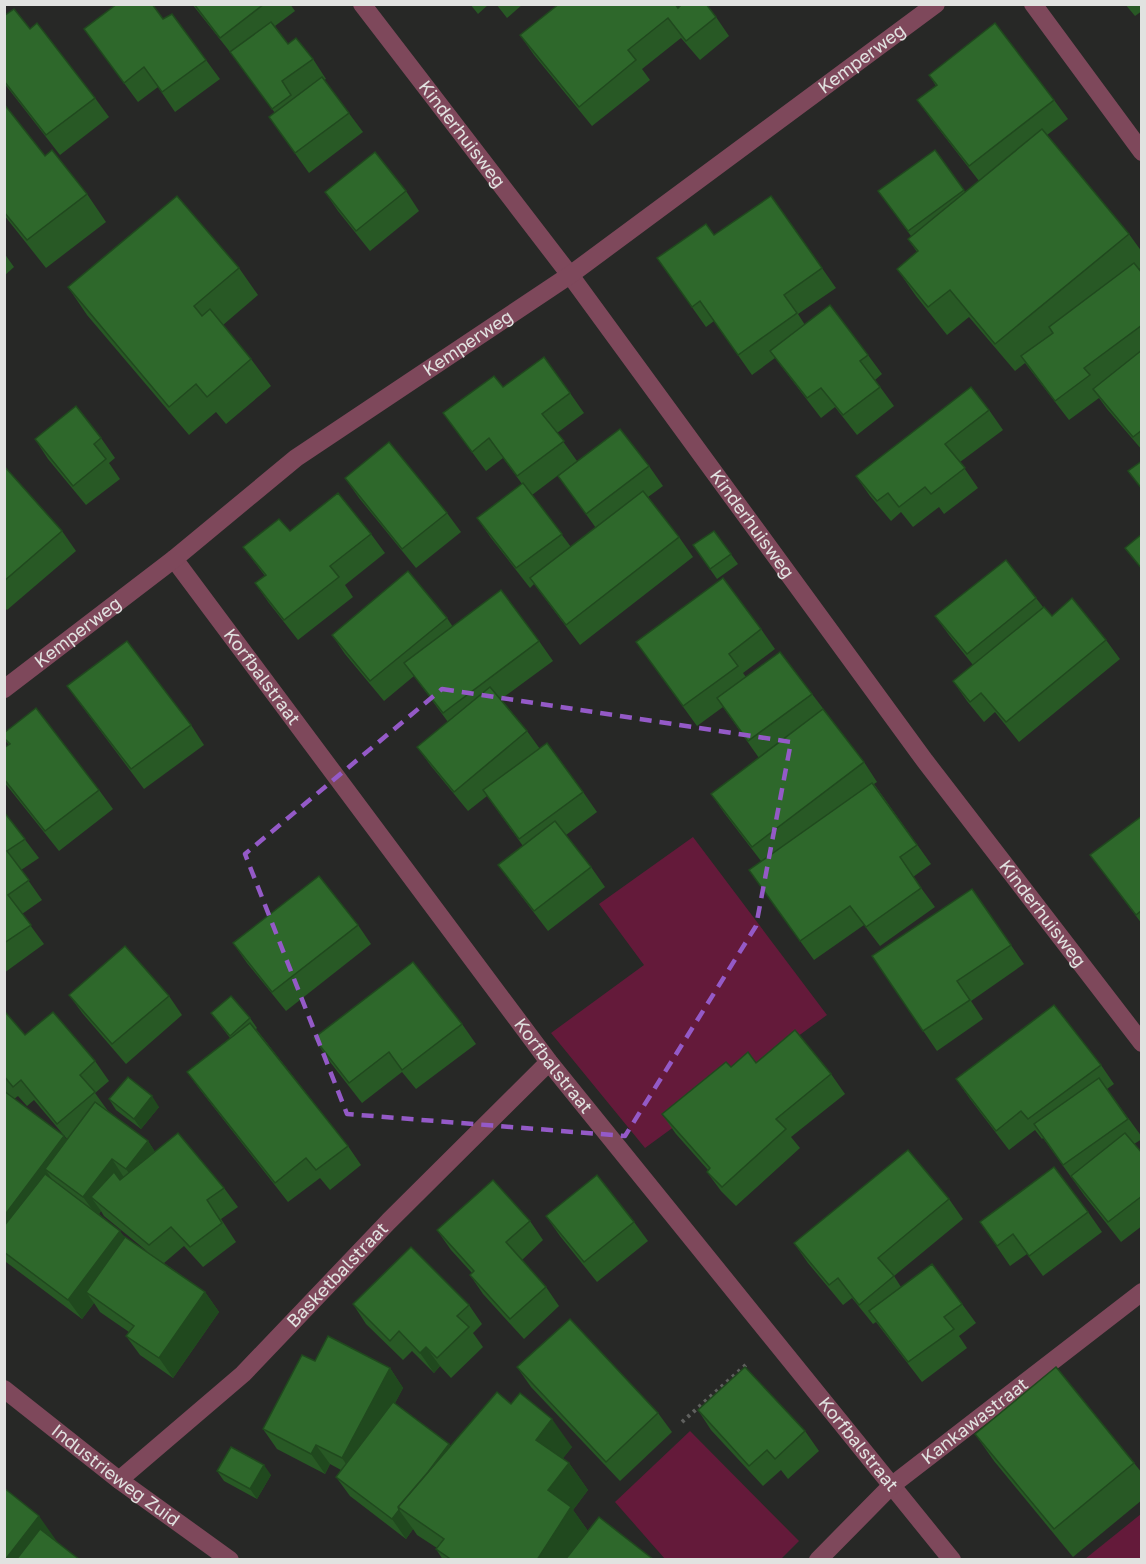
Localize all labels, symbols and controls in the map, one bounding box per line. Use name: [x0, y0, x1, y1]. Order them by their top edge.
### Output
street label: Kemperweg: [813, 19, 909, 98]
street label: Kinderhuisweg: [415, 76, 511, 191]
street label: Kemperweg: [418, 305, 516, 380]
street label: Kinderhuisweg: [706, 465, 800, 582]
street label: Kemperweg: [30, 592, 125, 672]
street label: Korfbalstraat: [220, 624, 306, 729]
street label: Kinderhuisweg: [995, 855, 1091, 971]
street label: Korfbalstraat: [510, 1013, 598, 1117]
street label: Basketbalstraat: [281, 1217, 392, 1332]
street label: Kankawastraat: [917, 1372, 1032, 1468]
street label: Korfbalstraat: [814, 1392, 904, 1495]
street label: Industrieweg Zuid: [47, 1419, 184, 1530]

